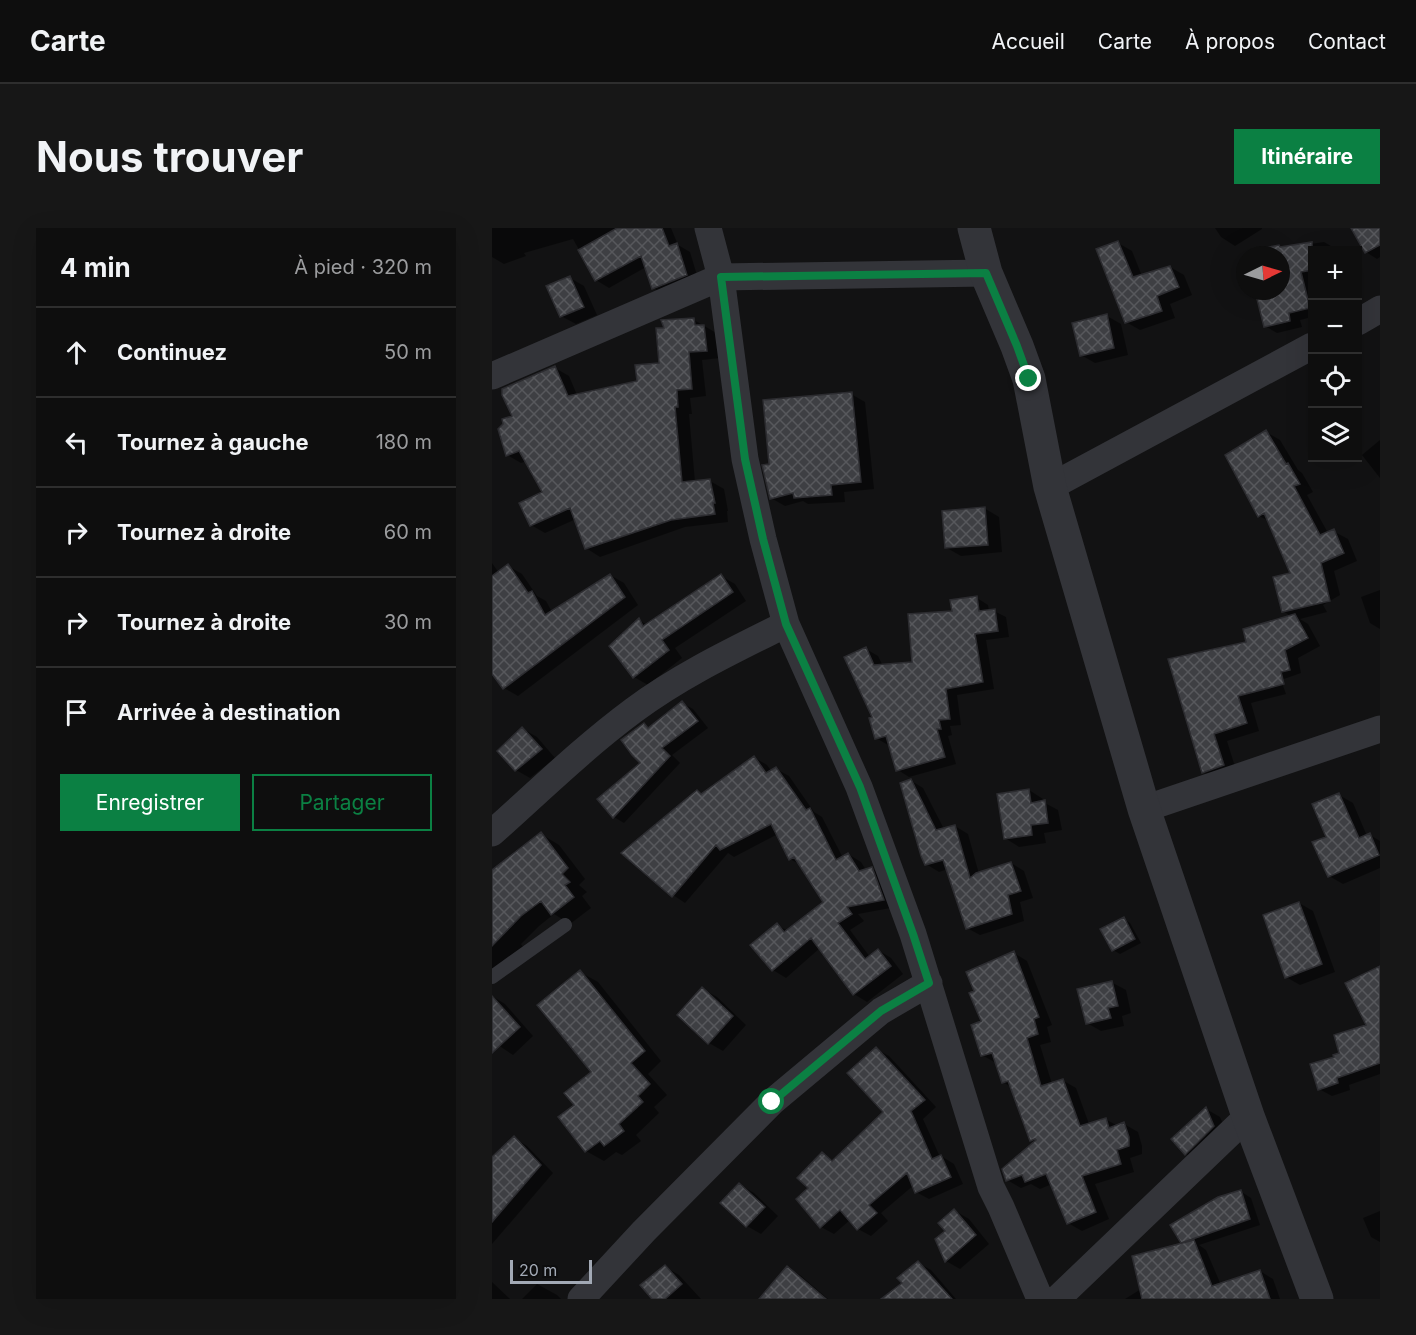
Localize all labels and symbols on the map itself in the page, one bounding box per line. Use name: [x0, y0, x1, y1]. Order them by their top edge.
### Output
north arrow: [1236, 246, 1290, 300]
route end: [1015, 365, 1041, 391]
route start: [758, 1088, 784, 1114]
scale bar: [510, 1257, 592, 1284]

